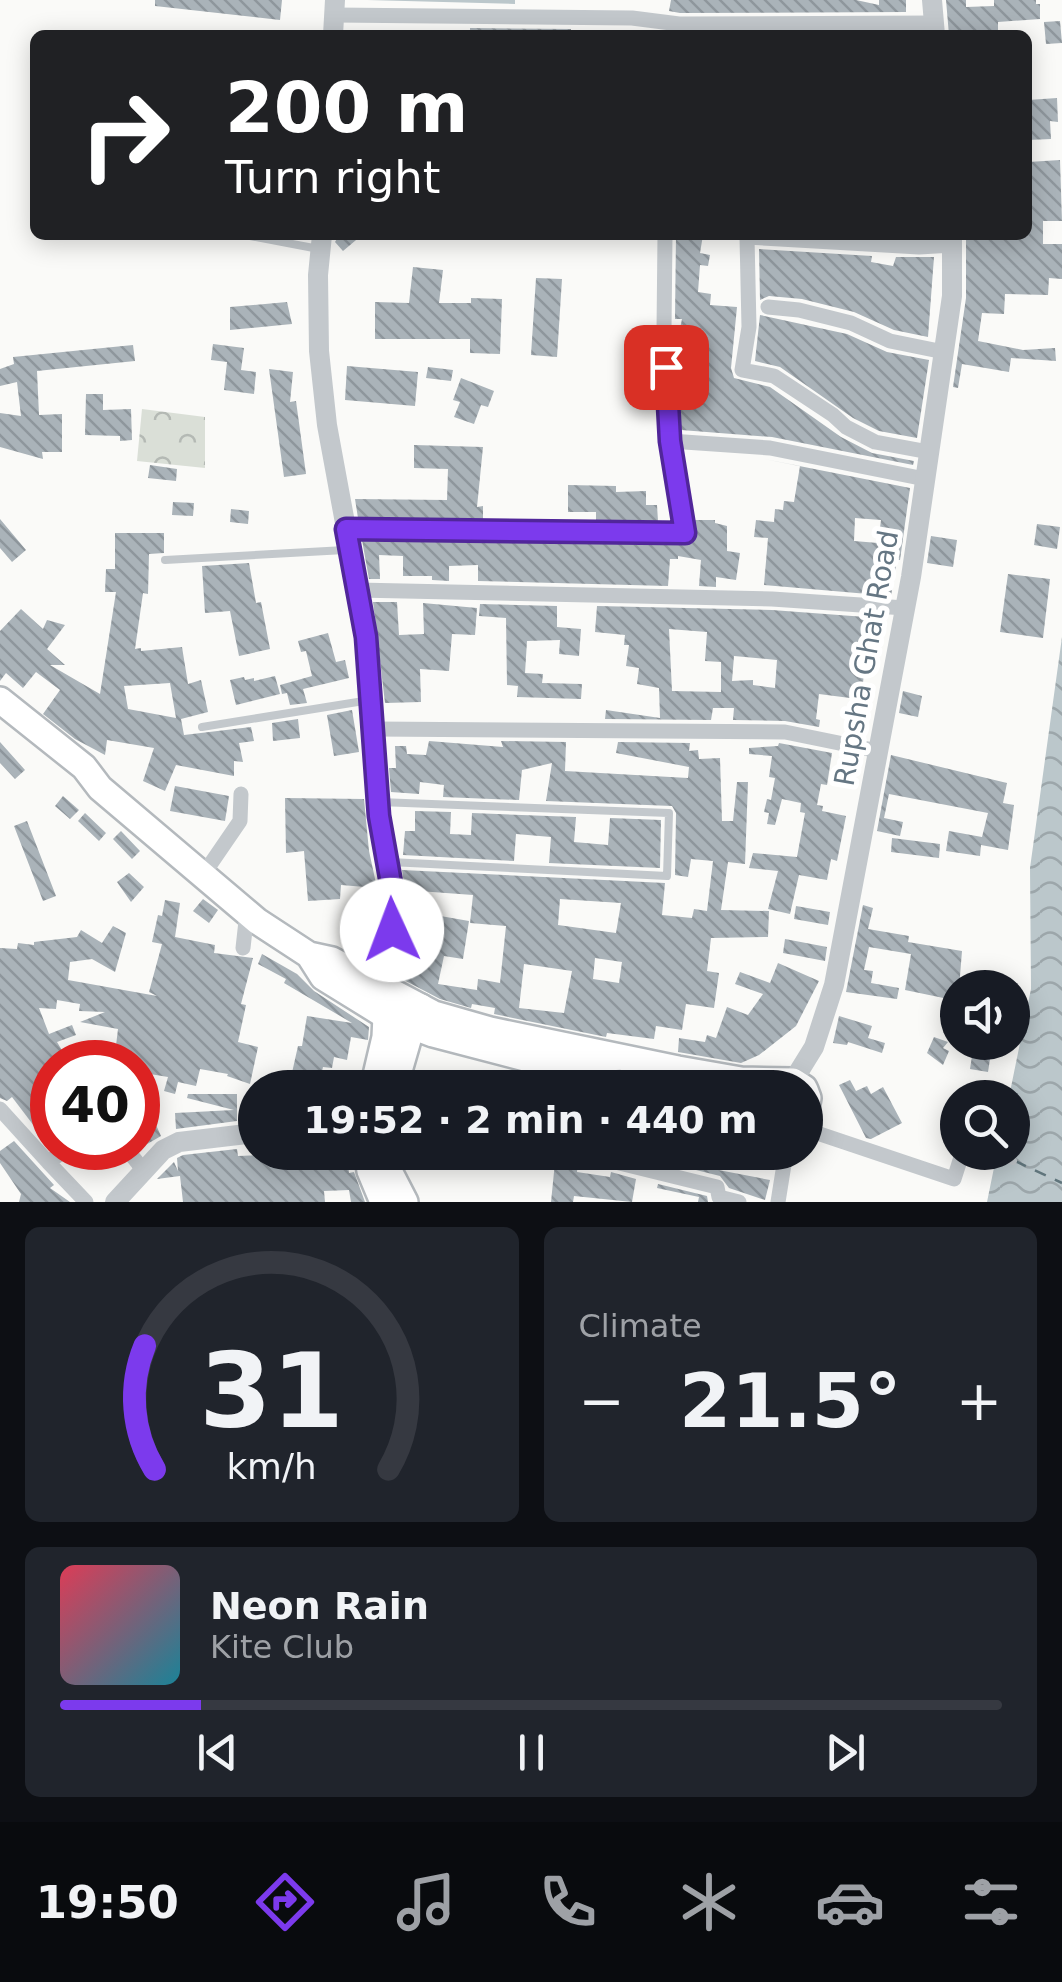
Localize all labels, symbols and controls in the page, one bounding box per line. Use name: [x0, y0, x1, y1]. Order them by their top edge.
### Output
text: 200 m: [225, 67, 468, 149]
icon: right: [60, 70, 190, 200]
text: Turn right: [225, 151, 440, 204]
pin: [624, 325, 709, 410]
icon: arrive: [639, 340, 694, 395]
street label: Rupsha Ghat Road: [828, 528, 905, 788]
position arrow: [340, 878, 444, 982]
map controls: [940, 970, 1030, 1170]
button: sound: [940, 970, 1030, 1060]
speed limit sign: 40: [30, 1040, 160, 1170]
button: search: [940, 1080, 1030, 1170]
text: 19:52 · 2 min · 440 m: [303, 1098, 758, 1142]
text: Climate: [579, 1307, 702, 1345]
text: 31: [199, 1330, 344, 1452]
text: 21.5°: [679, 1357, 902, 1445]
text: −: [579, 1369, 625, 1433]
text: +: [956, 1369, 1002, 1433]
text: km/h: [227, 1446, 317, 1487]
text: Neon Rain: [210, 1584, 429, 1628]
text: Kite Club: [210, 1628, 354, 1666]
icon: previous: [190, 1725, 245, 1780]
icon: pause: [504, 1725, 559, 1780]
icon: next: [818, 1725, 873, 1780]
icon: directions: [250, 1867, 320, 1937]
icon: music: [391, 1867, 461, 1937]
icon: phone: [533, 1867, 603, 1937]
icon: climate: [674, 1867, 744, 1937]
icon: car: [815, 1867, 885, 1937]
icon: filters: [956, 1867, 1026, 1937]
text: 19:50: [36, 1876, 179, 1929]

